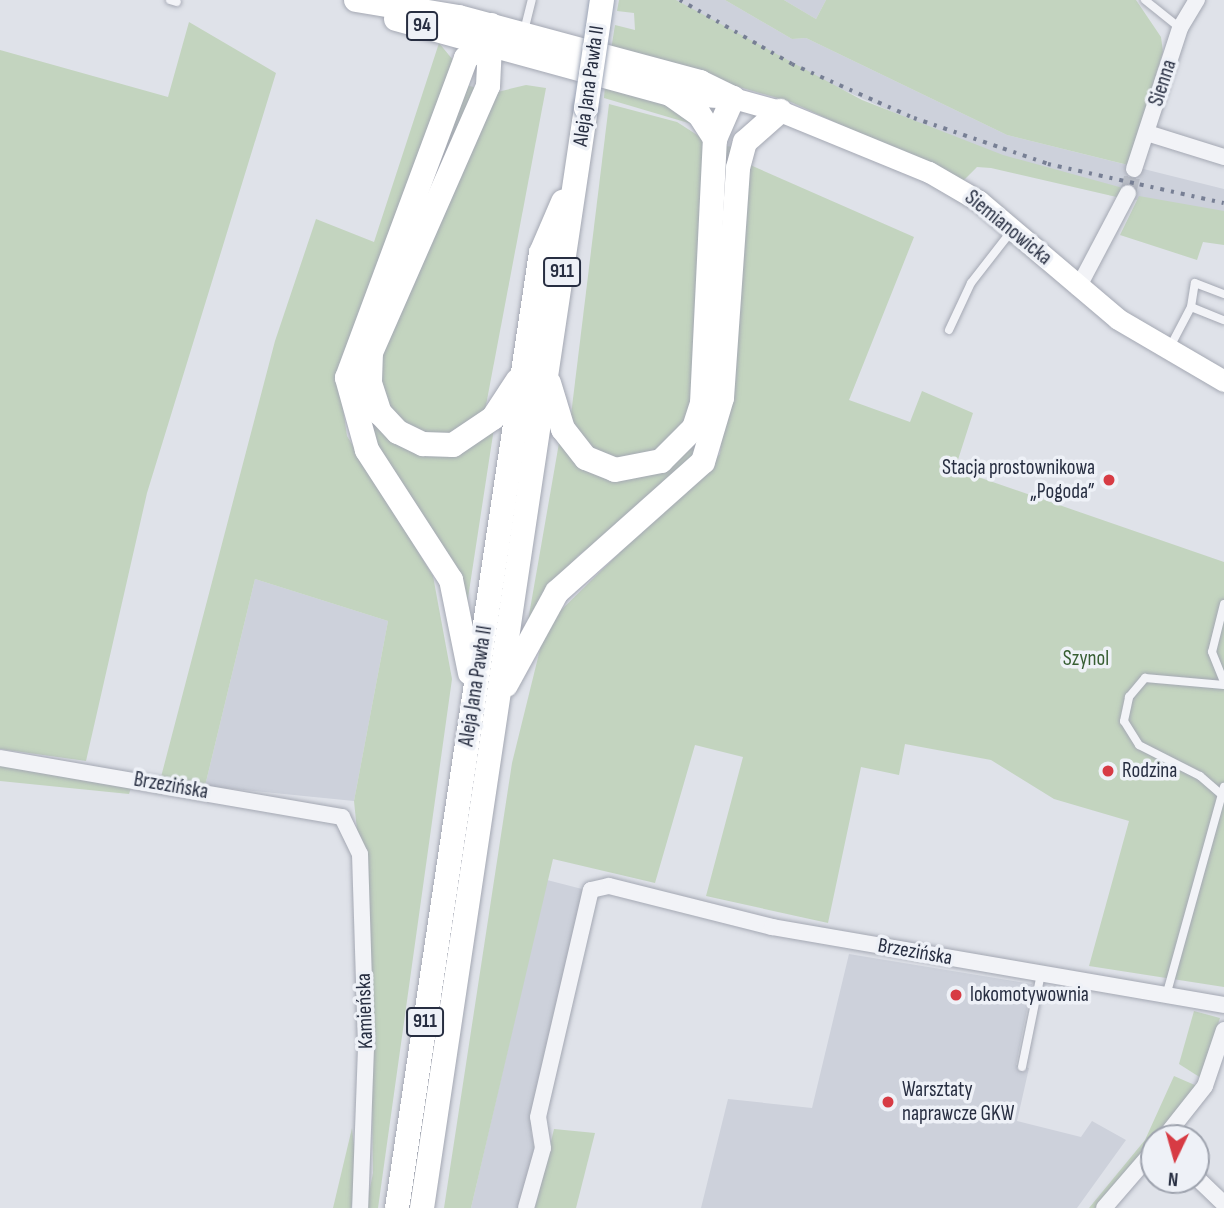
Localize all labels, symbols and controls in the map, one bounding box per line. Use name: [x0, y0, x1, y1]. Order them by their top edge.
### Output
road number: 94: [404, 10, 440, 42]
street label: Aleja Jana Pawła II: [568, 24, 610, 148]
street label: Sienna: [1144, 57, 1182, 109]
street label: Siemianowicka: [959, 185, 1057, 271]
road number: 911: [543, 256, 581, 288]
place label: Stacja prostownikowa „Pogoda”: [942, 455, 1095, 505]
marker: Stacja prostownikowa „Pogoda”: [1101, 472, 1117, 488]
street label: Aleja Jana Pawła II: [454, 624, 498, 748]
park label: Szynol: [1063, 646, 1109, 672]
place label: Rodzina: [1122, 758, 1177, 784]
marker: Rodzina: [1100, 763, 1116, 779]
street label: Brzezińska: [132, 767, 210, 805]
street label: Brzezińska: [876, 933, 954, 971]
street label: Kamieńska: [351, 973, 379, 1049]
place label: lokomotywownia: [970, 982, 1089, 1008]
marker: lokomotywownia: [948, 987, 964, 1003]
road number: 911: [406, 1006, 444, 1038]
place label: Warsztaty naprawcze GKW: [902, 1077, 1014, 1127]
marker: Warsztaty naprawcze GKW: [880, 1094, 896, 1110]
north arrow: [1140, 1124, 1210, 1194]
text: N: [1167, 1167, 1179, 1190]

